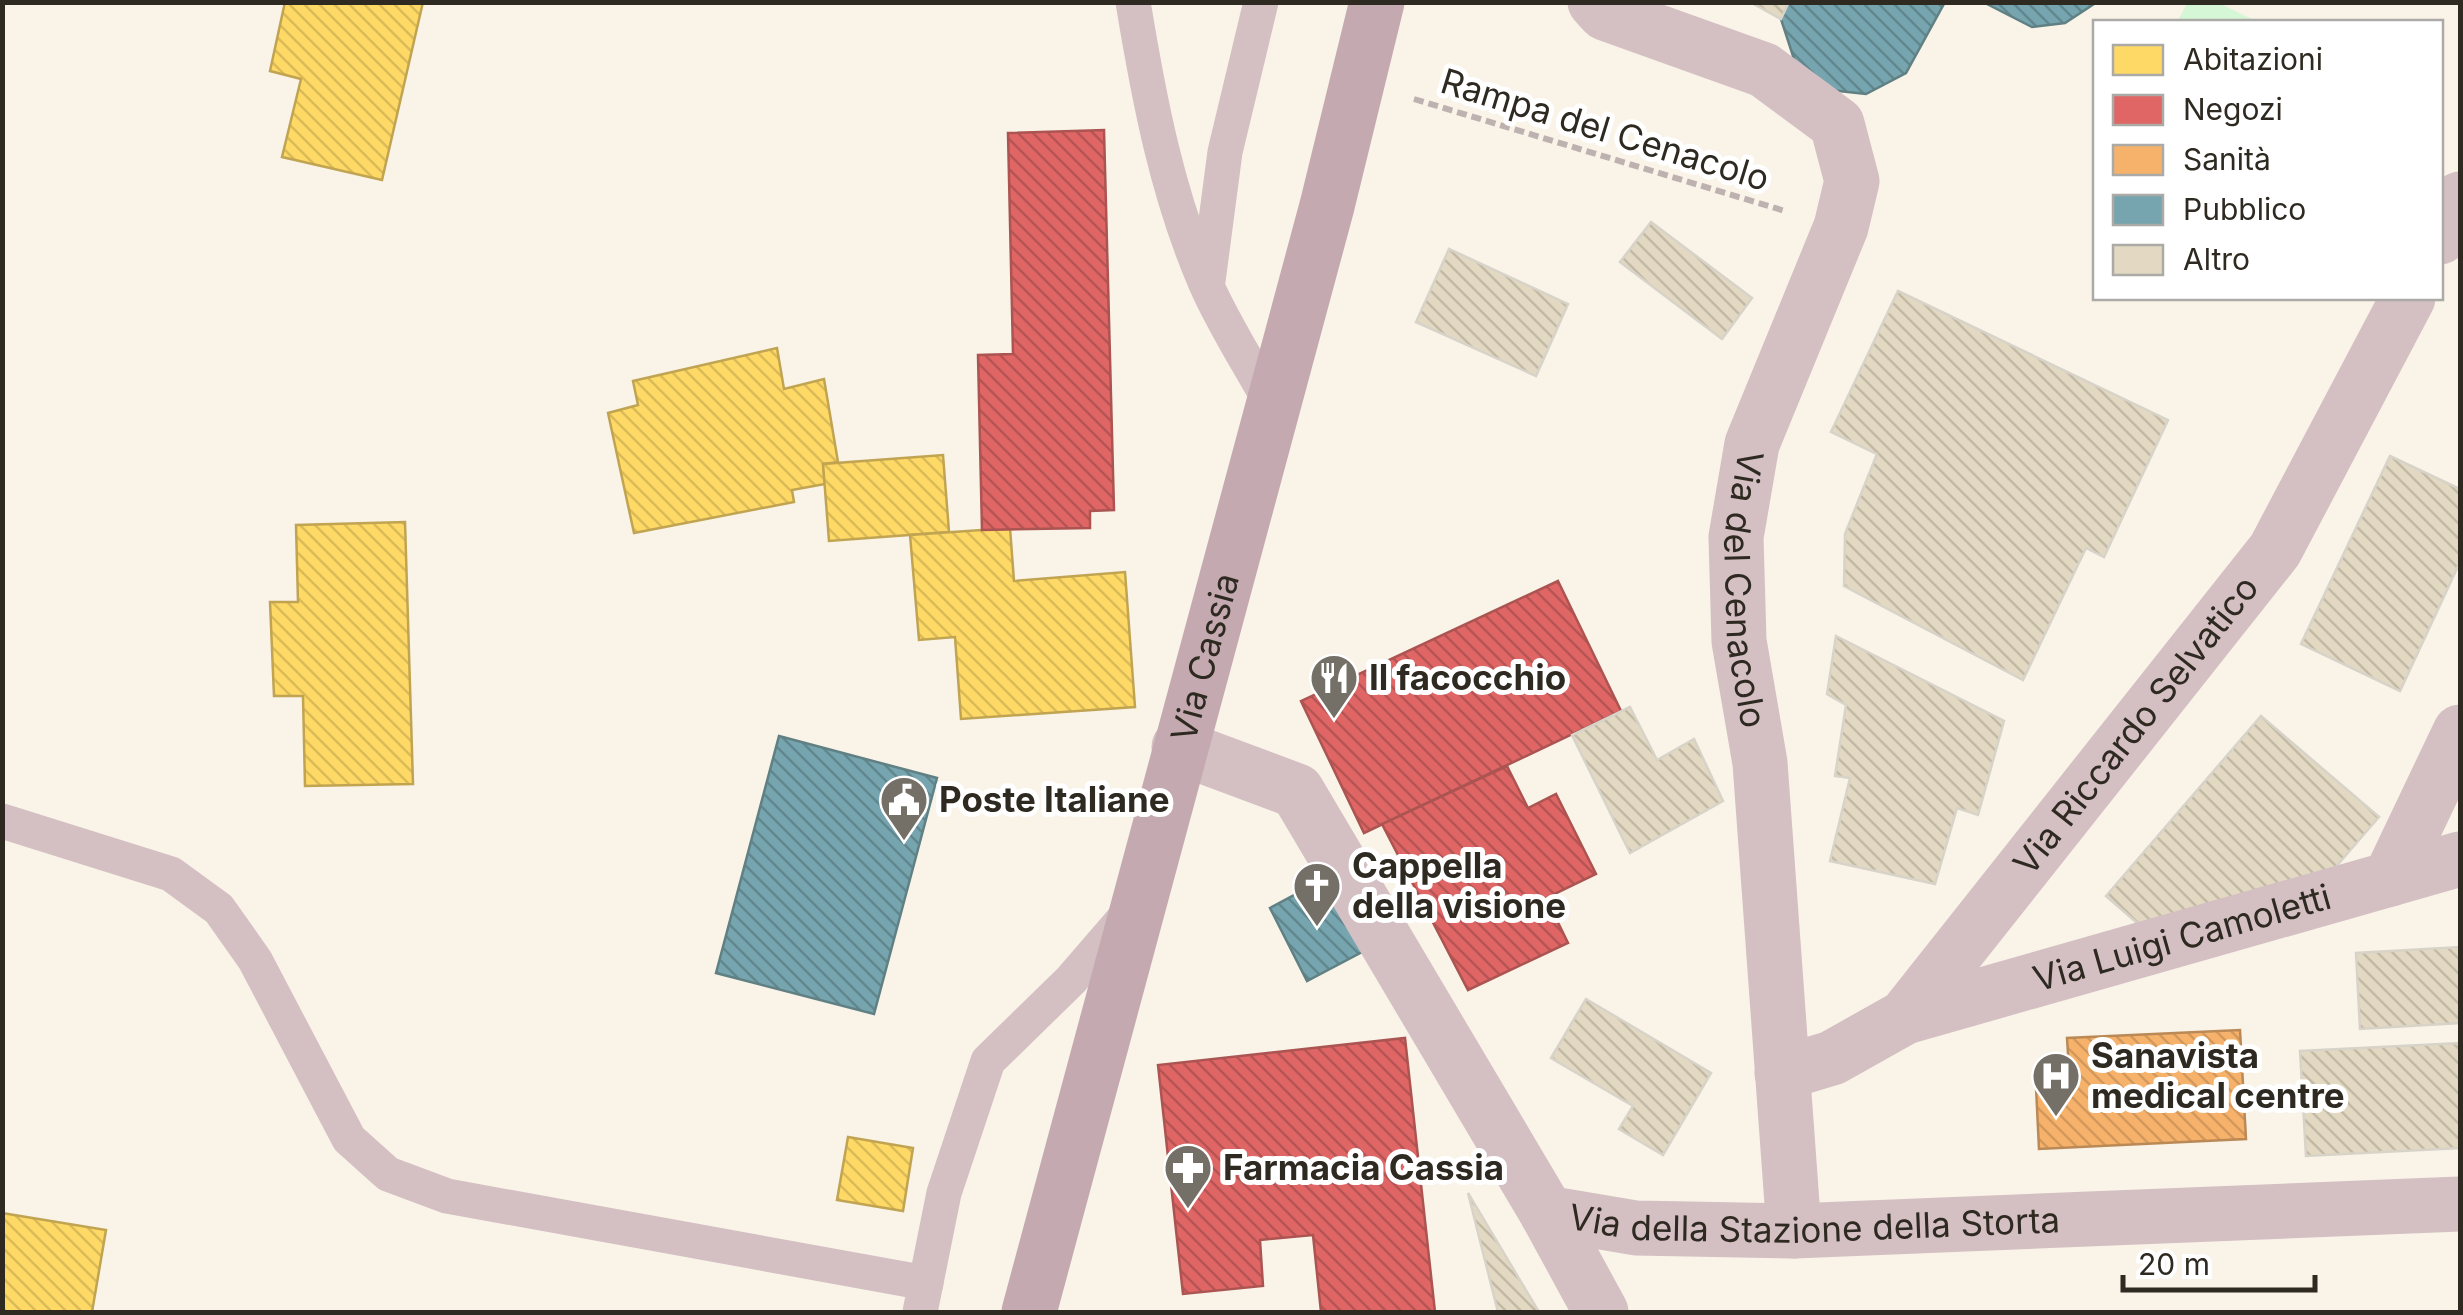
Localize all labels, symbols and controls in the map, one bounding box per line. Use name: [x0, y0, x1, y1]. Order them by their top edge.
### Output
legend: [2093, 20, 2443, 300]
text: Abitazioni: [2183, 41, 2323, 77]
street label: Rampa del Cenacolo: [1436, 59, 1774, 199]
text: Negozi: [2183, 91, 2283, 127]
text: Sanità: [2183, 141, 2271, 177]
text: Pubblico: [2183, 191, 2306, 227]
text: Altro: [2183, 241, 2250, 277]
street label: Via del Cenacolo: [1716, 448, 1776, 731]
street label: Via Riccardo Selvatico: [2004, 567, 2267, 883]
street label: Via Cassia: [1162, 568, 1247, 746]
restaurant icon: Il facocchio: [1308, 652, 1360, 720]
place label: Il facocchio: [1369, 656, 1566, 698]
public building icon: Poste Italiane: [878, 774, 930, 842]
place label: Poste Italiane: [939, 778, 1170, 820]
place label: Cappella della visione: [1352, 844, 1566, 926]
church icon: Cappella della visione: [1291, 860, 1343, 928]
street label: Via Luigi Camoletti: [2028, 875, 2335, 999]
place label: Sanavista medical centre: [2091, 1034, 2345, 1116]
hospital icon: Sanavista medical centre: [2030, 1050, 2082, 1118]
pharmacy icon: Farmacia Cassia: [1162, 1142, 1214, 1210]
place label: Farmacia Cassia: [1223, 1146, 1504, 1188]
street label: Via della Stazione della Storta: [1566, 1195, 2061, 1251]
scale bar: [2123, 1230, 2316, 1292]
text: 20 m: [2138, 1246, 2210, 1282]

